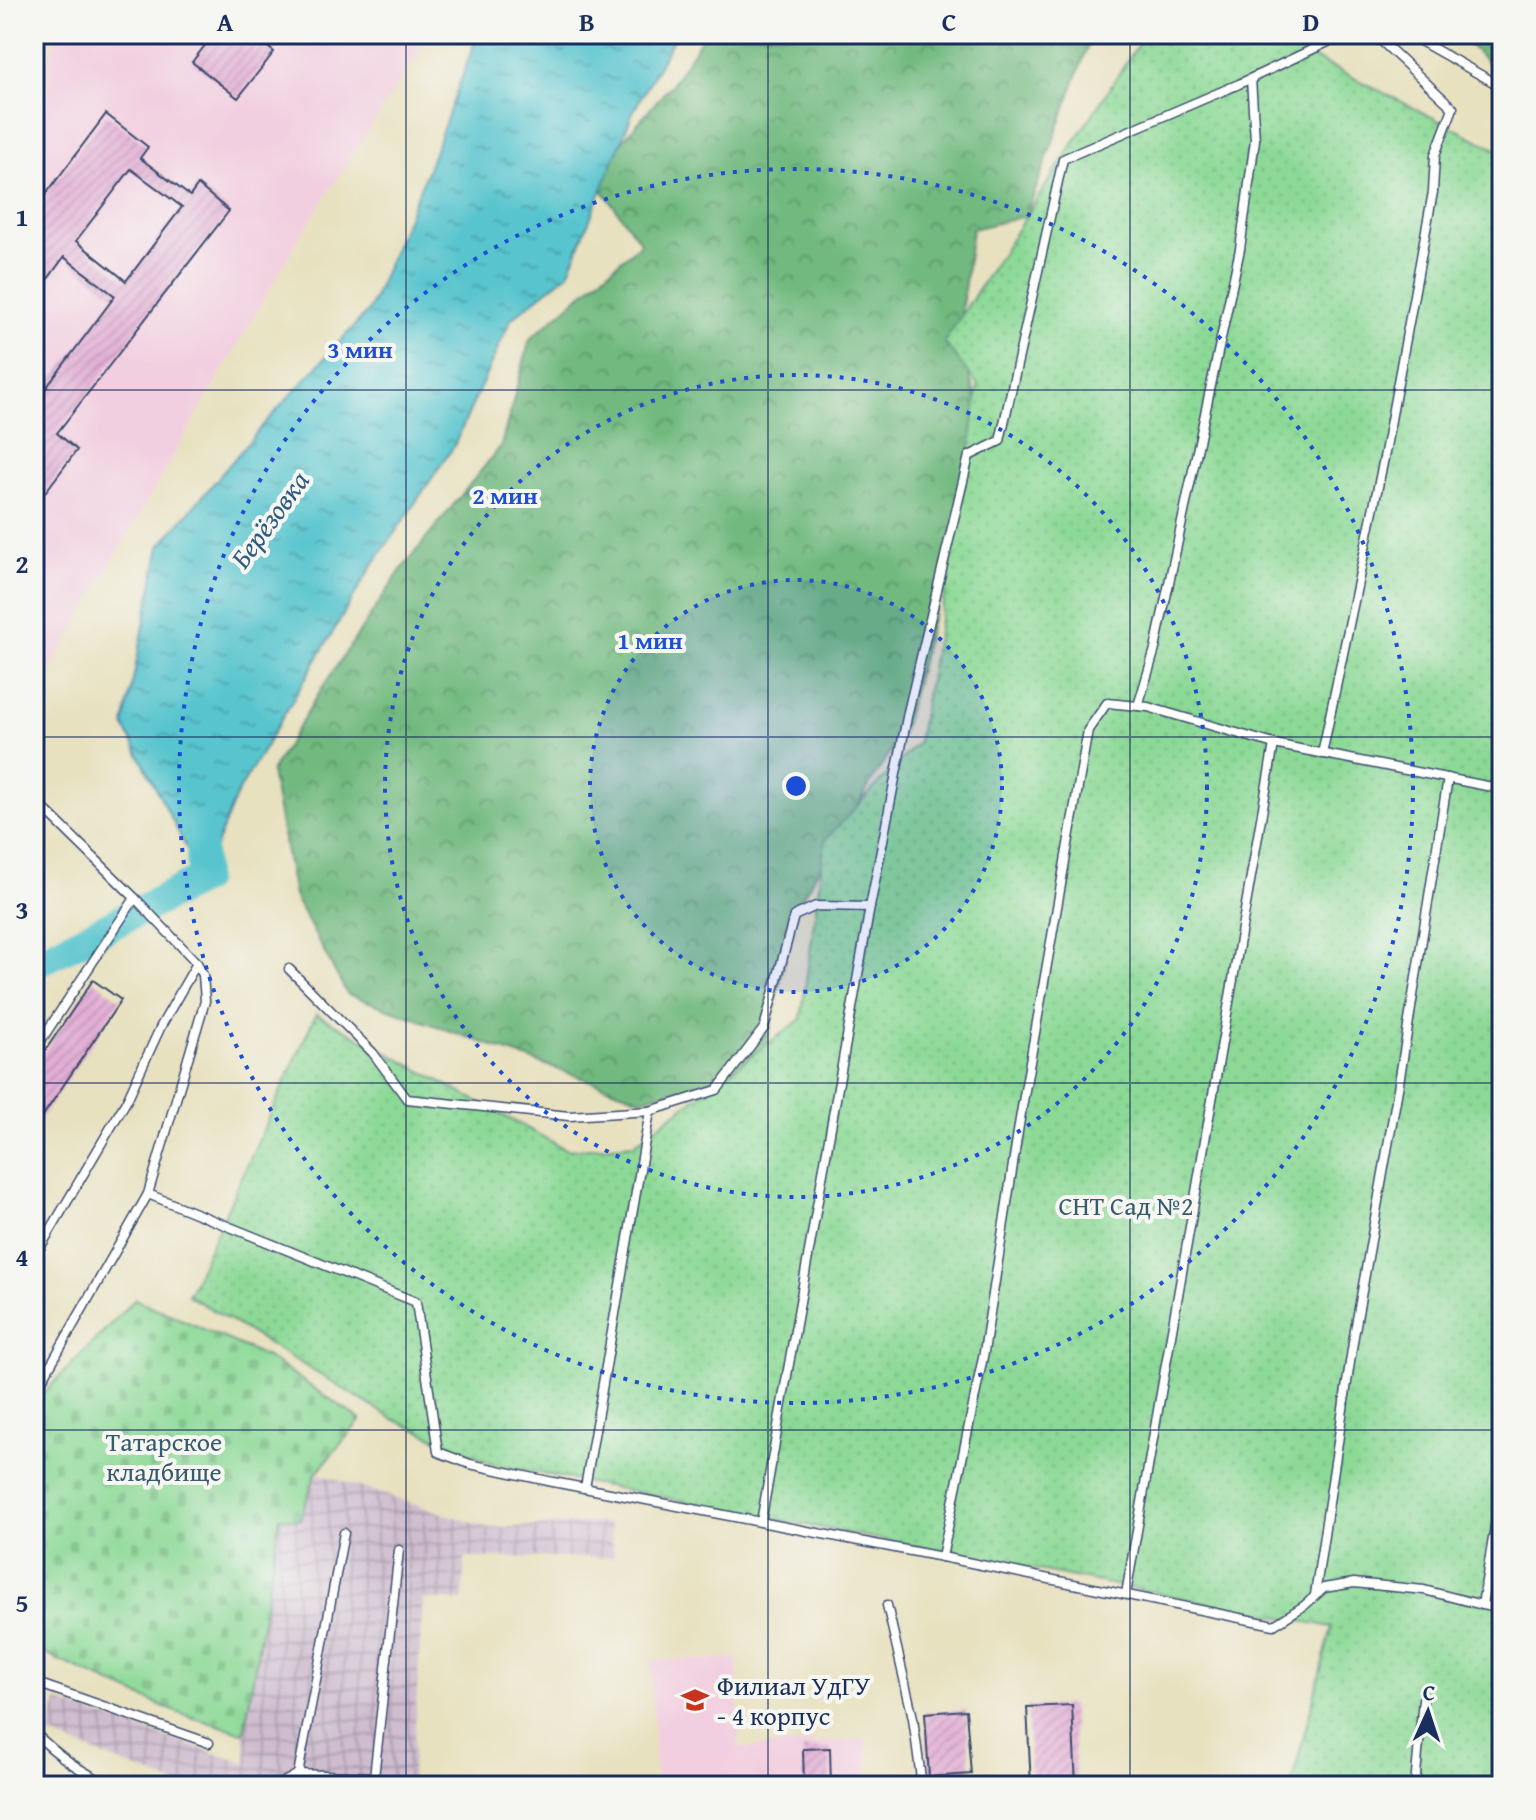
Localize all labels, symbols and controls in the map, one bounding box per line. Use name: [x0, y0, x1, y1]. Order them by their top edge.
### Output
text: A: [217, 2, 234, 41]
text: B: [579, 2, 595, 41]
text: C: [942, 2, 956, 41]
text: D: [1303, 2, 1319, 41]
text: 1: [15, 197, 29, 236]
text: 3 мин: [327, 332, 393, 367]
water label: Берёзовка: [220, 462, 318, 576]
text: 2 мин: [472, 478, 538, 513]
text: 2: [15, 544, 29, 583]
text: 1 мин: [617, 623, 683, 658]
centre of rings: [782, 772, 810, 800]
text: 3: [15, 890, 29, 929]
park label: СНТ Сад №2: [1058, 1186, 1194, 1225]
text: 4: [15, 1237, 29, 1276]
park label: Татарское кладбище: [106, 1422, 222, 1491]
text: 5: [15, 1583, 29, 1622]
place label: Филиал УдГУ - 4 корпус: [717, 1666, 870, 1735]
north arrow: [1388, 1672, 1468, 1752]
text: С: [1422, 1676, 1436, 1708]
school or university icon: Филиал УдГУ - 4 корпус: [680, 1685, 710, 1715]

